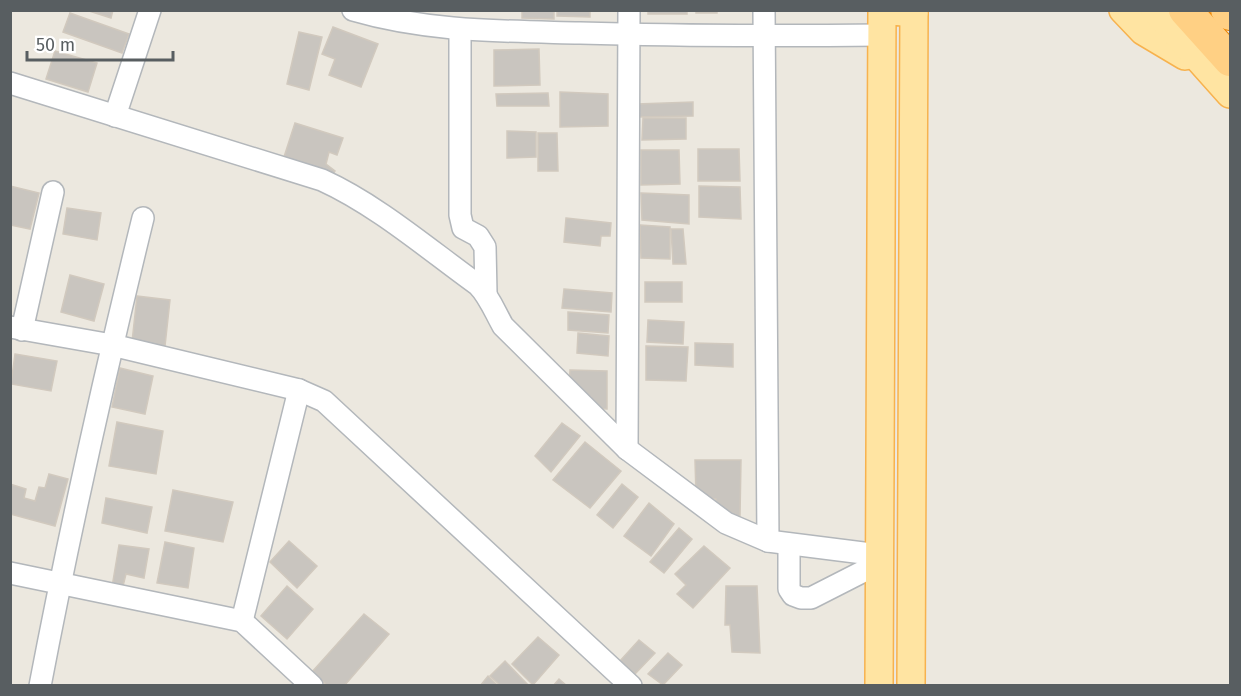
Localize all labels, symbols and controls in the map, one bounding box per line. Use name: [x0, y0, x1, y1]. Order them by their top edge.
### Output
scale bar: [27, 24, 172, 62]
text: 50 m: [36, 34, 75, 56]

